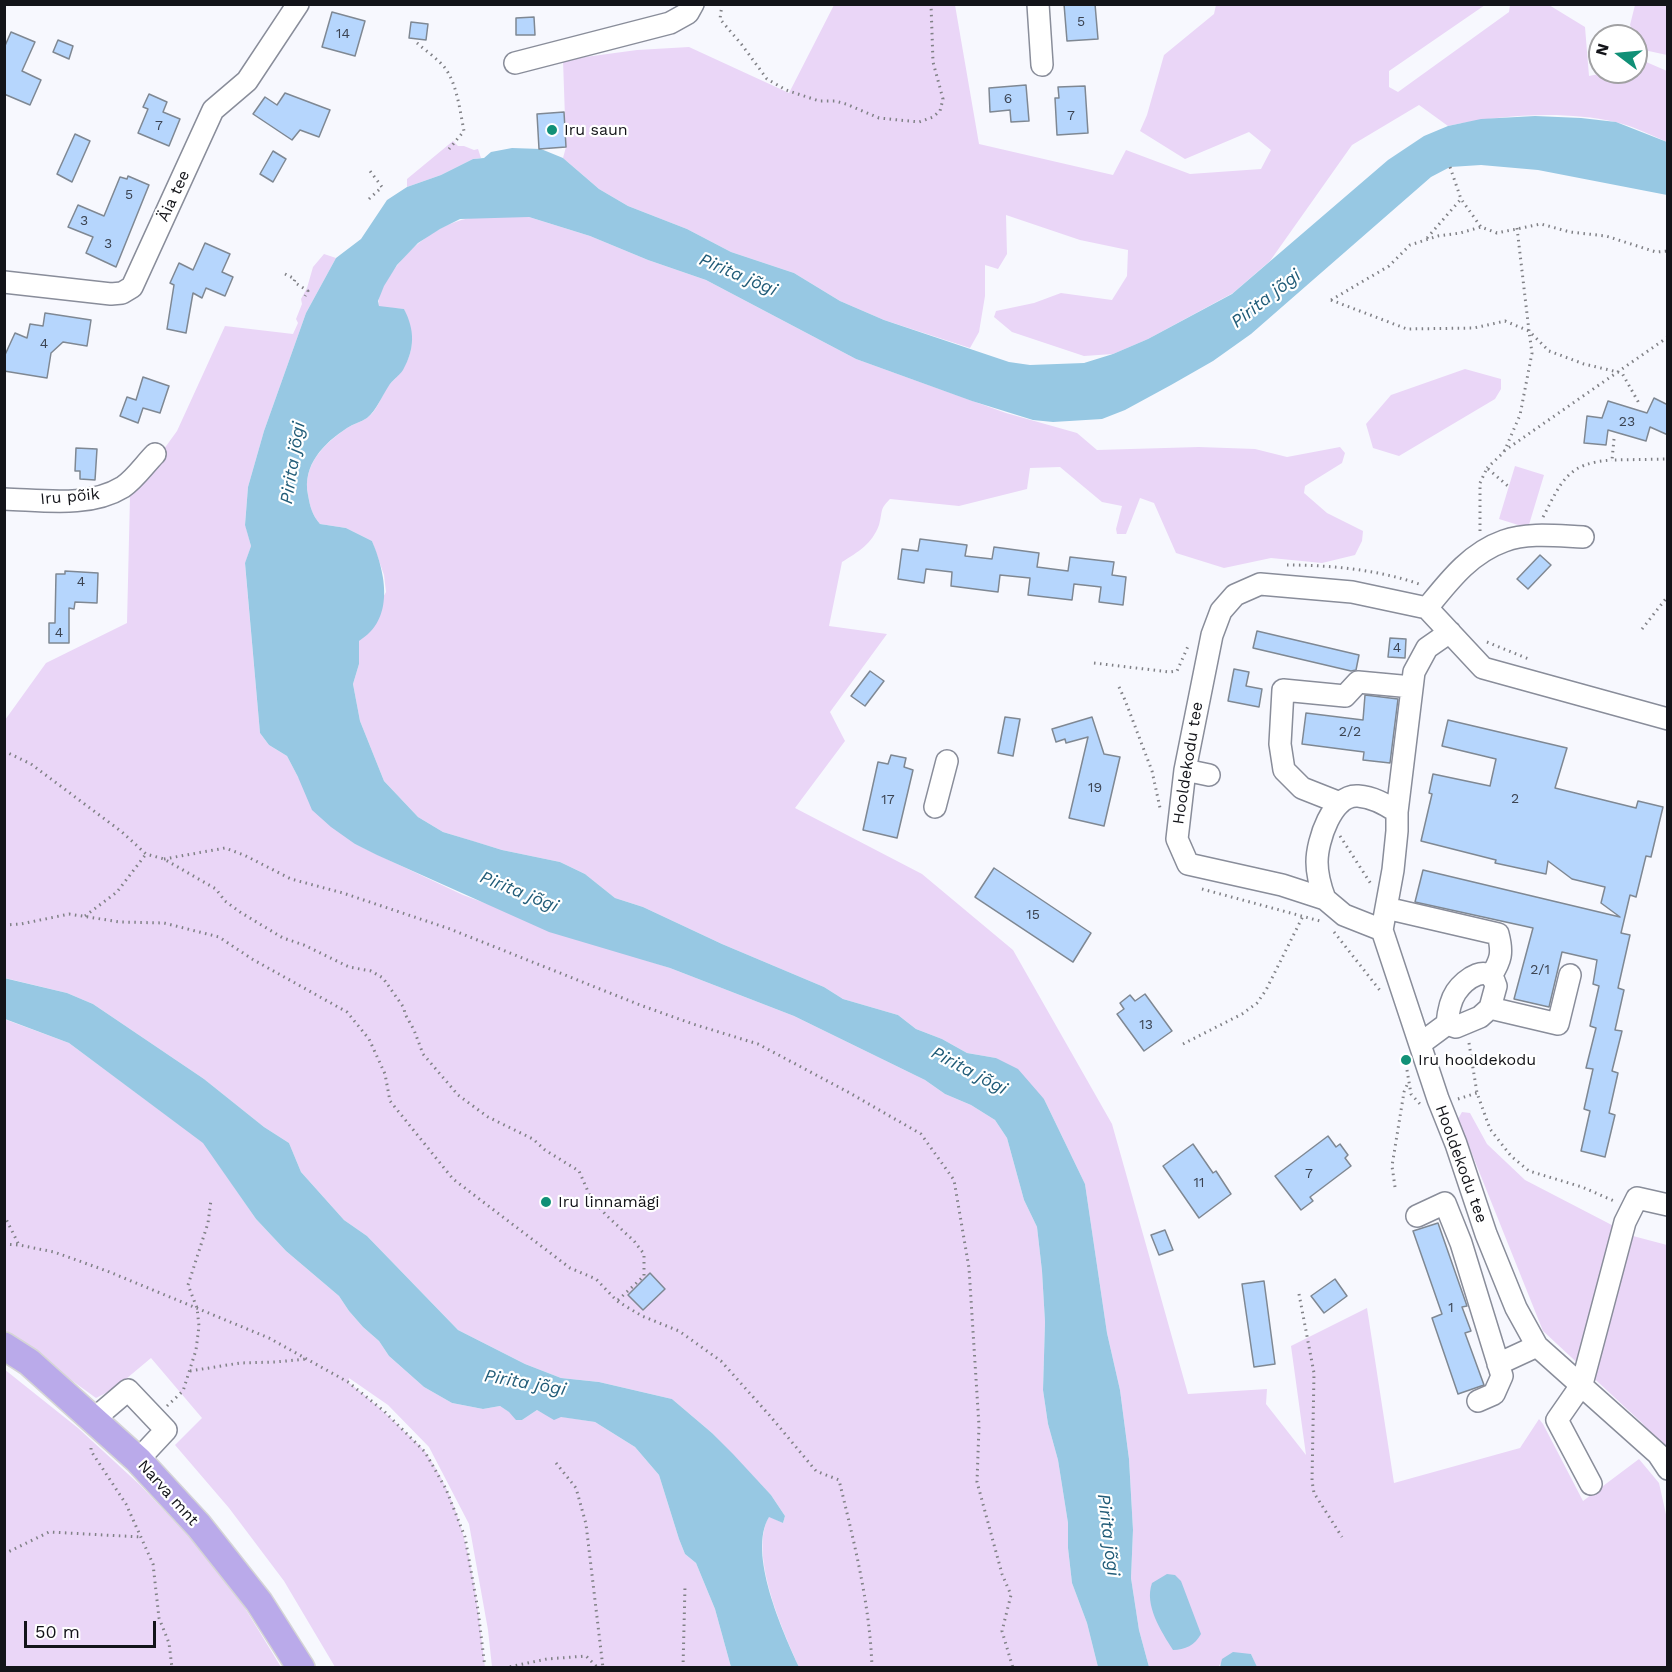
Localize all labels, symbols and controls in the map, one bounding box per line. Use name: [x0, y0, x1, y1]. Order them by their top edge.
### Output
house number: 5: [1077, 14, 1085, 30]
north arrow: [1588, 24, 1648, 84]
house number: 14: [336, 26, 350, 42]
text: N: [1591, 41, 1613, 58]
house number: 6: [1004, 91, 1012, 107]
house number: 7: [1067, 108, 1075, 124]
house number: 7: [155, 118, 163, 134]
place label: Iru saun: [564, 120, 628, 140]
marker: Iru saun: [545, 123, 559, 137]
street label: Äia tee: [154, 167, 194, 225]
house number: 5: [125, 187, 133, 203]
house number: 3: [80, 213, 88, 229]
house number: 3: [104, 236, 112, 252]
water label: Pirita jõgi: [696, 249, 780, 301]
water label: Pirita jõgi: [1227, 265, 1305, 333]
house number: 4: [40, 336, 48, 352]
house number: 23: [1619, 414, 1635, 430]
water label: Pirita jõgi: [276, 420, 310, 506]
street label: Iru põik: [40, 485, 100, 509]
house number: 4: [77, 574, 85, 590]
house number: 4: [55, 625, 63, 641]
house number: 4: [1393, 640, 1401, 656]
street label: Hooldekodu tee: [1169, 700, 1207, 826]
house number: 2/2: [1339, 724, 1361, 740]
house number: 19: [1088, 780, 1102, 796]
house number: 2: [1511, 791, 1519, 807]
house number: 17: [881, 792, 895, 808]
water label: Pirita jõgi: [477, 867, 561, 917]
house number: 15: [1026, 907, 1040, 923]
house number: 2/1: [1530, 962, 1550, 978]
house number: 13: [1139, 1017, 1153, 1033]
water label: Pirita jõgi: [927, 1042, 1011, 1100]
place label: Iru hooldekodu: [1418, 1050, 1536, 1070]
marker: Iru hooldekodu: [1399, 1053, 1413, 1067]
street label: Hooldekodu tee: [1431, 1103, 1491, 1225]
house number: 7: [1305, 1166, 1313, 1182]
house number: 11: [1194, 1175, 1204, 1191]
place label: Iru linnamägi: [558, 1192, 660, 1212]
marker: Iru linnamägi: [539, 1195, 553, 1209]
house number: 1: [1448, 1300, 1454, 1316]
water label: Pirita jõgi: [482, 1365, 568, 1401]
street label: Narva mnt: [134, 1456, 202, 1530]
water label: Pirita jõgi: [1092, 1493, 1124, 1577]
scale bar: [27, 1609, 159, 1647]
text: 50 m: [35, 1621, 80, 1642]

